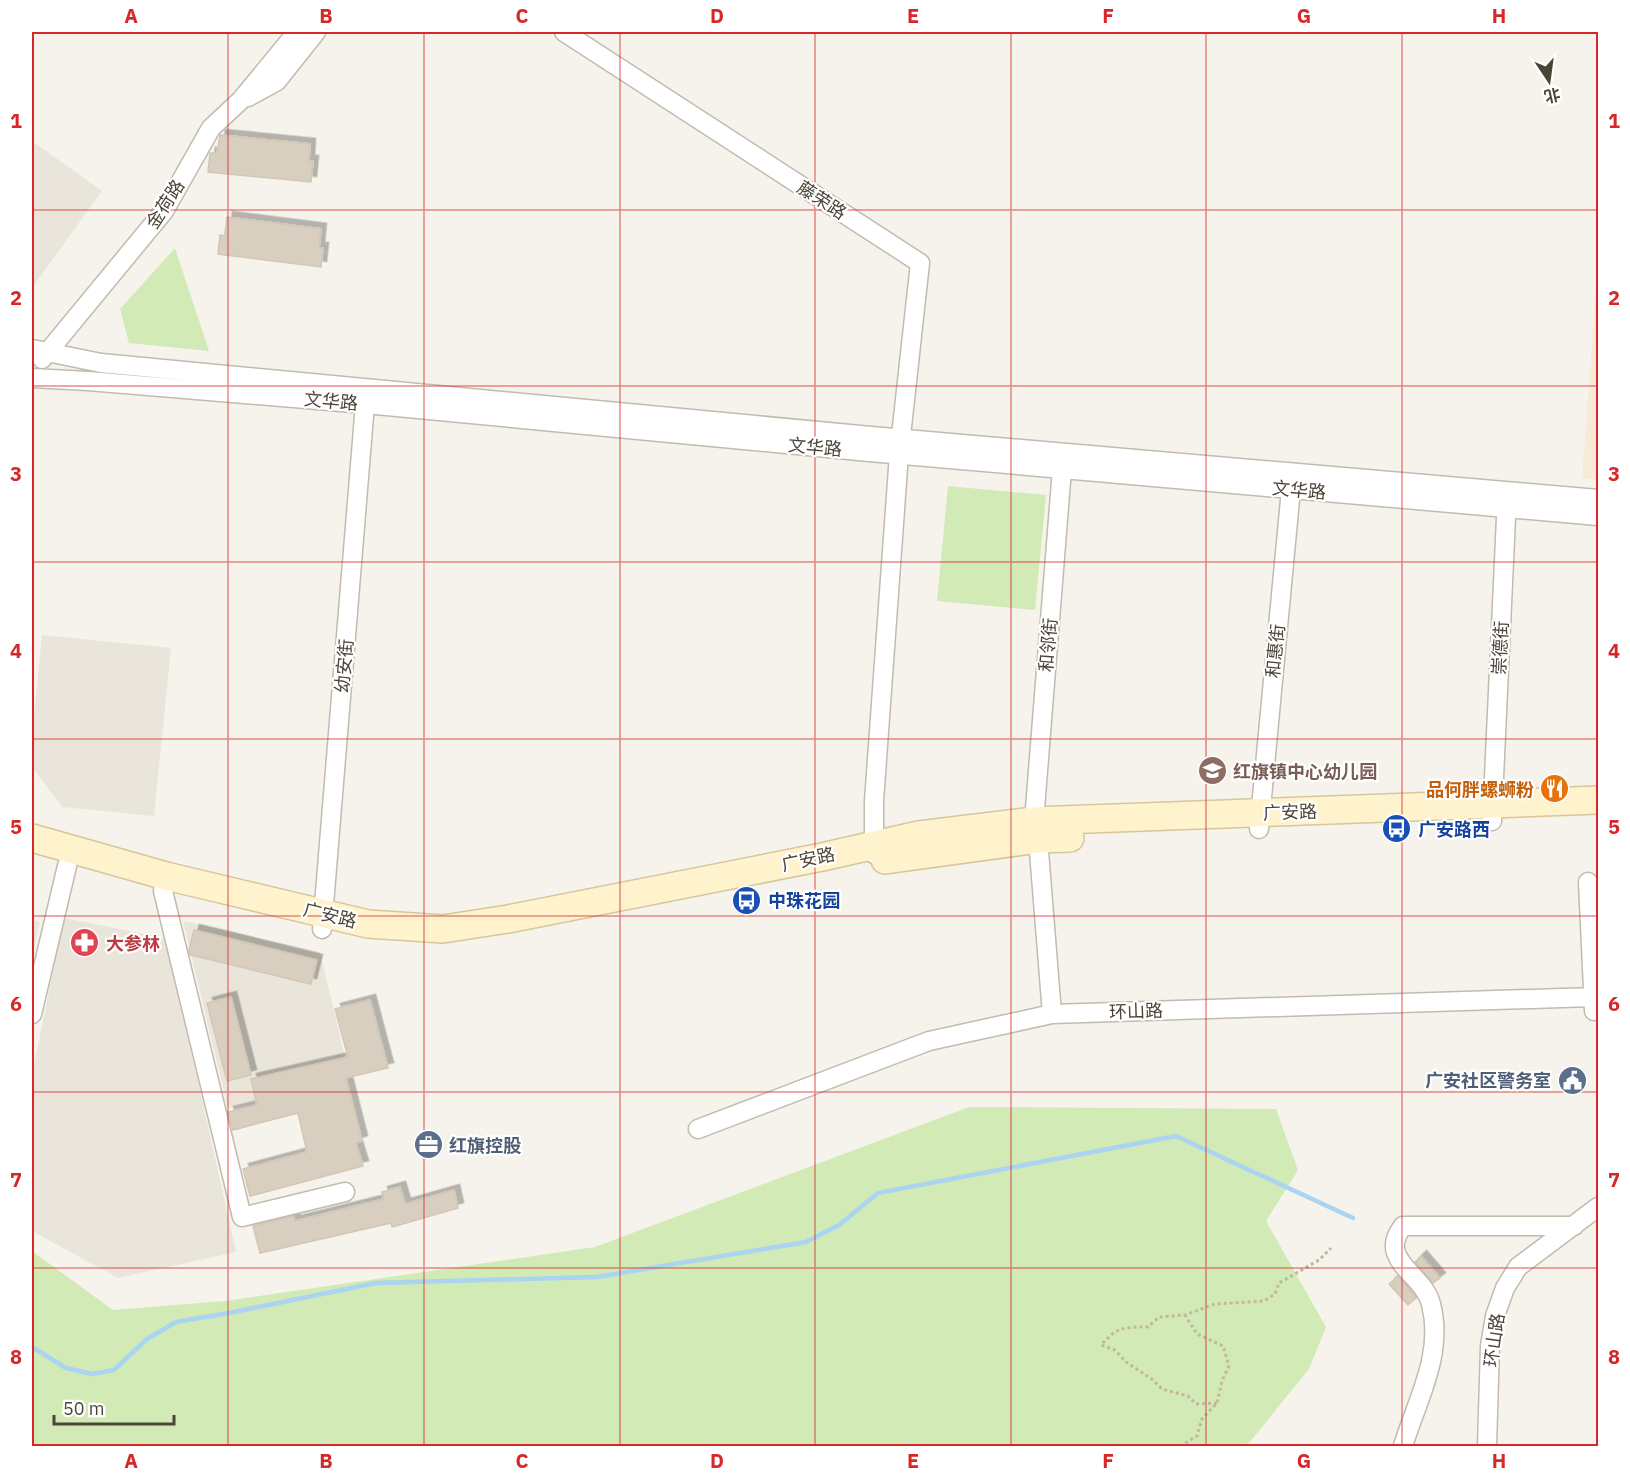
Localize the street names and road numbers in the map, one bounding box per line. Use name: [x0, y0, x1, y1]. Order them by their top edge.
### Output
street label: 金荷路: [141, 175, 189, 233]
street label: 藤荣路: [793, 176, 851, 224]
street label: 文华路: [303, 387, 359, 415]
street label: 文华路: [787, 433, 843, 461]
street label: 文华路: [1271, 476, 1327, 504]
street label: 和邻街: [1034, 617, 1062, 673]
street label: 崇德街: [1487, 620, 1513, 676]
street label: 和惠街: [1261, 623, 1289, 679]
street label: 幼安街: [330, 638, 358, 694]
street label: 广安路: [1263, 800, 1317, 824]
street label: 广安路: [779, 842, 837, 876]
street label: 广安路: [301, 897, 359, 933]
street label: 环山路: [1109, 999, 1163, 1023]
street label: 环山路: [1479, 1312, 1509, 1368]

